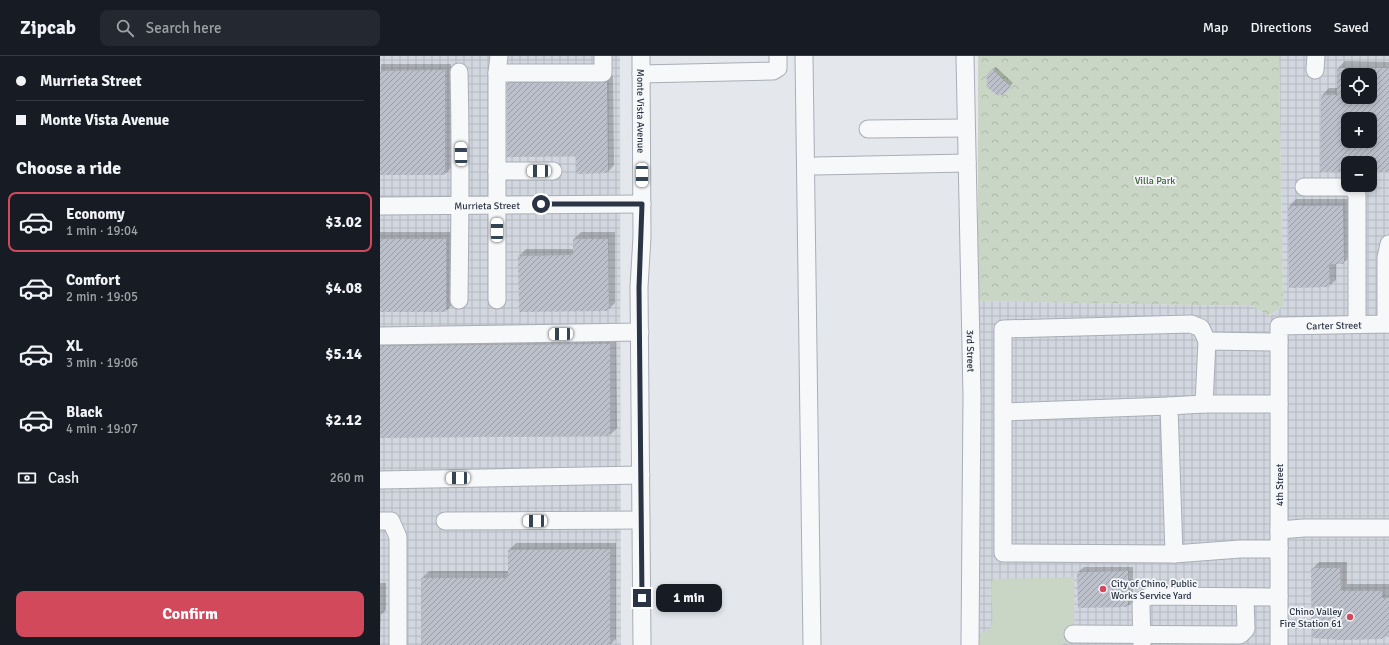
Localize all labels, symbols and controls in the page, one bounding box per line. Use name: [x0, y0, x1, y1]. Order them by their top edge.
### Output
search box: [100, 10, 380, 46]
text: Zipcab: [20, 16, 76, 40]
icon: search: [114, 17, 136, 39]
text: Search here: [146, 19, 221, 37]
text: Map: [1203, 19, 1229, 36]
text: Directions: [1251, 19, 1312, 36]
text: Saved: [1334, 19, 1369, 36]
map controls: [1341, 68, 1377, 192]
button: locate: [1341, 68, 1377, 104]
street label: Monte Vista Avenue: [634, 69, 647, 153]
text: Murrieta Street: [40, 72, 142, 90]
text: Monte Vista Avenue: [40, 111, 169, 129]
button: +: [1341, 112, 1377, 148]
car: [455, 142, 467, 166]
button: −: [1341, 156, 1377, 192]
text: Choose a ride: [16, 157, 121, 179]
car: [636, 163, 648, 187]
car: [527, 165, 551, 177]
park label: Villa Park: [1135, 175, 1175, 187]
route start: [532, 195, 550, 213]
street label: Murrieta Street: [454, 200, 520, 212]
icon: car: [18, 204, 54, 240]
text: Economy: [66, 205, 125, 223]
text: $3.02: [325, 213, 362, 231]
car: [491, 218, 503, 242]
text: 1 min · 19:04: [66, 223, 138, 239]
icon: car: [18, 270, 54, 306]
text: Comfort: [66, 271, 120, 289]
text: $4.08: [325, 279, 362, 297]
text: 2 min · 19:05: [66, 289, 138, 305]
street label: Carter Street: [1306, 319, 1362, 333]
car: [549, 328, 573, 340]
street label: 3rd Street: [964, 330, 977, 373]
icon: car: [18, 336, 54, 372]
text: XL: [66, 337, 83, 355]
text: $5.14: [325, 345, 362, 363]
text: 3 min · 19:06: [66, 355, 138, 371]
icon: car: [18, 402, 54, 438]
text: Black: [66, 403, 103, 421]
text: $2.12: [325, 411, 362, 429]
text: 4 min · 19:07: [66, 421, 138, 437]
street label: 4th Street: [1274, 463, 1286, 506]
icon: cash: [16, 467, 38, 489]
text: Cash: [48, 469, 79, 487]
text: 260 m: [330, 470, 364, 486]
car: [446, 472, 470, 484]
car: [523, 515, 547, 527]
place label: City of Chino, Public Works Service Yard: [1111, 578, 1197, 602]
callout: 1 min: [656, 584, 722, 612]
marker: City of Chino, Public Works Service Yard: [1098, 584, 1108, 594]
route end: [633, 589, 651, 607]
text: 1 min: [673, 590, 705, 606]
button: Confirm: [16, 591, 364, 637]
place label: Chino Valley Fire Station 61: [1279, 606, 1342, 630]
marker: Chino Valley Fire Station 61: [1345, 612, 1355, 622]

